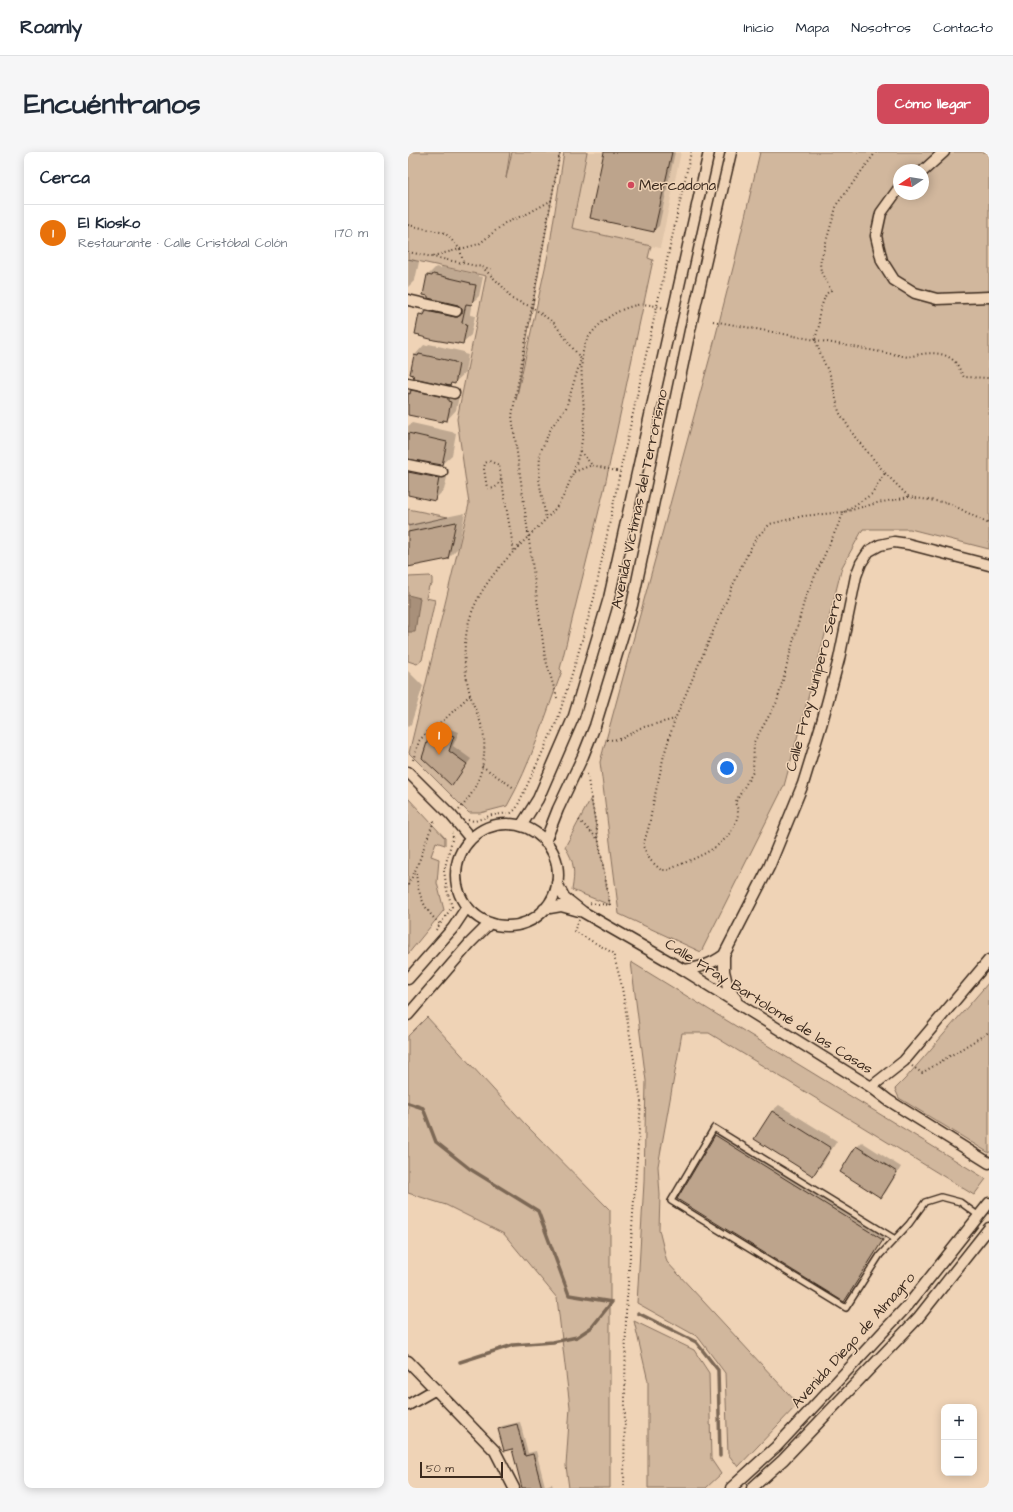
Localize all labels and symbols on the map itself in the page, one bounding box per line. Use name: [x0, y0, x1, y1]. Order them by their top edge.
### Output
north arrow: [893, 164, 929, 200]
place label: Mercadona: [639, 175, 717, 196]
marker: Mercadona: [626, 180, 636, 190]
street label: Avenida Víctimas del Terrorismo: [606, 387, 673, 611]
street label: Calle Fray Junípero Serra: [781, 590, 850, 774]
pin: 1: [426, 722, 452, 755]
your location: [717, 758, 737, 778]
street label: Calle Fray Bartolomé de las Casas: [660, 934, 877, 1080]
street label: Avenida Diego de Almagro: [787, 1267, 921, 1414]
scale bar: [420, 1460, 503, 1479]

